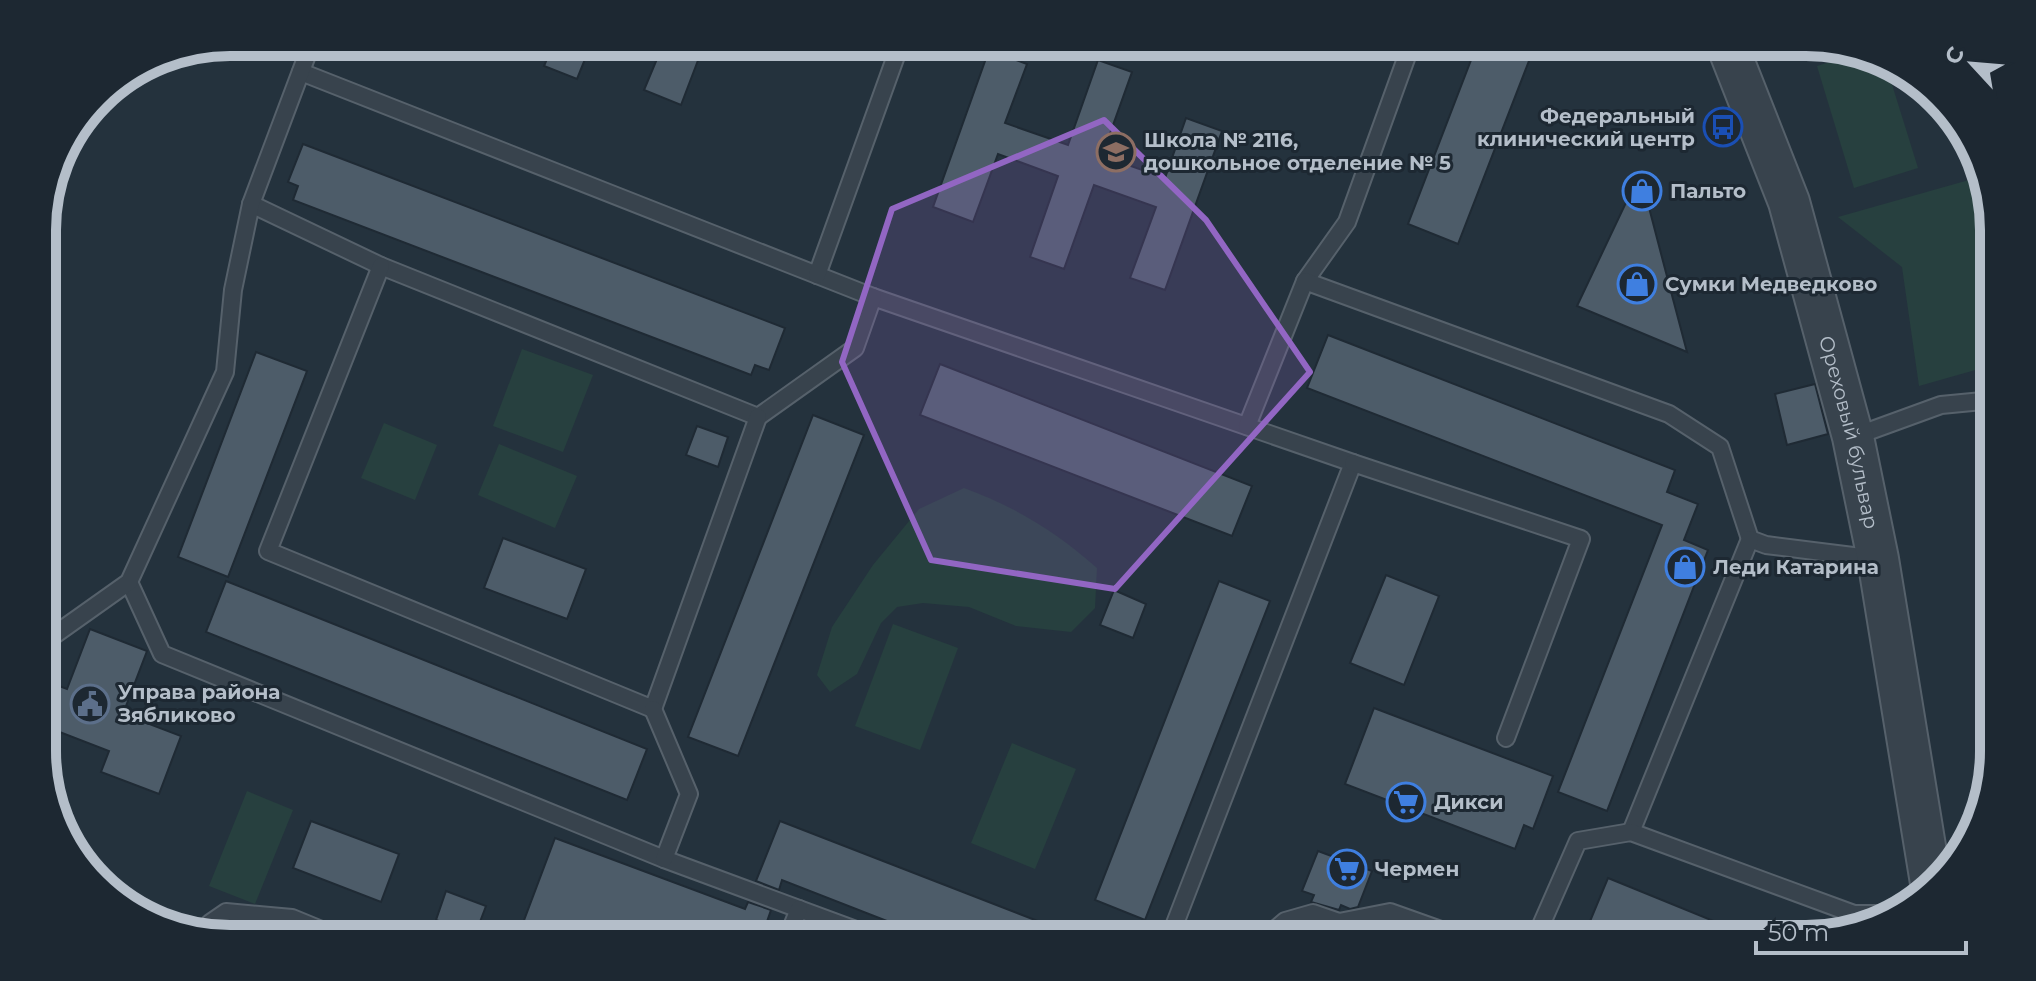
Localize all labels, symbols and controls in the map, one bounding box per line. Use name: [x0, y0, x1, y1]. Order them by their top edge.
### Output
north arrow: [1932, 24, 2012, 104]
text: С: [1939, 42, 1970, 69]
place label: Федеральный клинический центр: [1477, 104, 1695, 151]
bus stop icon: Федеральный клинический центр: [1702, 106, 1744, 148]
place label: Школа № 2116, дошкольное отделение № 5: [1144, 128, 1451, 175]
school or university icon: Школа № 2116, дошкольное отделение № 5: [1095, 131, 1137, 173]
shop icon: Пальто: [1621, 170, 1663, 212]
place label: Пальто: [1670, 179, 1746, 203]
shop icon: Сумки Медведково: [1616, 263, 1658, 305]
place label: Сумки Медведково: [1665, 272, 1877, 296]
street label: Ореховый бульвар: [1814, 333, 1883, 531]
shop icon: Леди Катарина: [1664, 546, 1706, 588]
place label: Леди Катарина: [1713, 555, 1879, 579]
place label: Управа района Зябликово: [117, 680, 280, 727]
public building icon: Управа района Зябликово: [69, 683, 111, 725]
supermarket icon: Дикси: [1385, 781, 1427, 823]
place label: Дикси: [1434, 790, 1503, 814]
supermarket icon: Чермен: [1326, 848, 1368, 890]
place label: Чермен: [1375, 857, 1459, 881]
scale bar: [1756, 905, 1966, 955]
text: 50 m: [1768, 918, 1829, 947]

